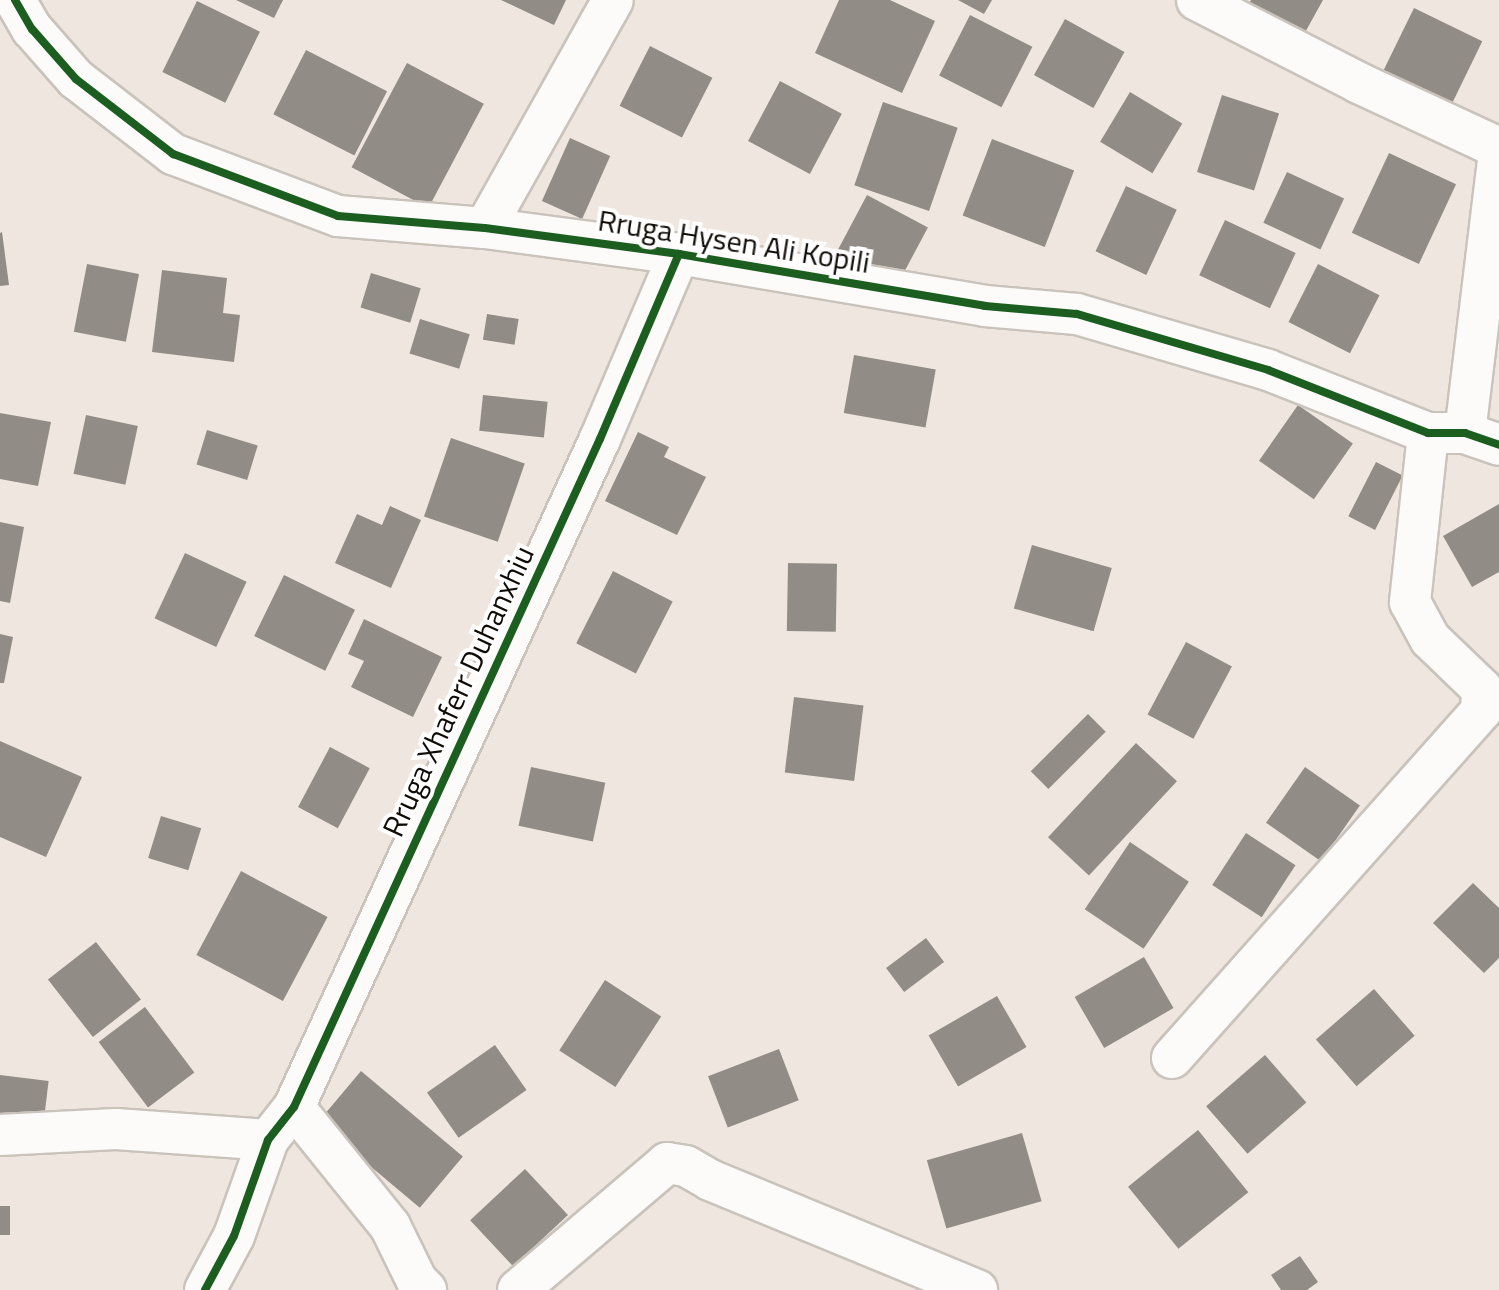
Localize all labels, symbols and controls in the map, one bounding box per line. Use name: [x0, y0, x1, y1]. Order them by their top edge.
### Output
street label: Rruga Hysen Ali Kopili: [596, 202, 872, 280]
street label: Rruga Xhaferr Duhanxhiu: [375, 540, 541, 842]

